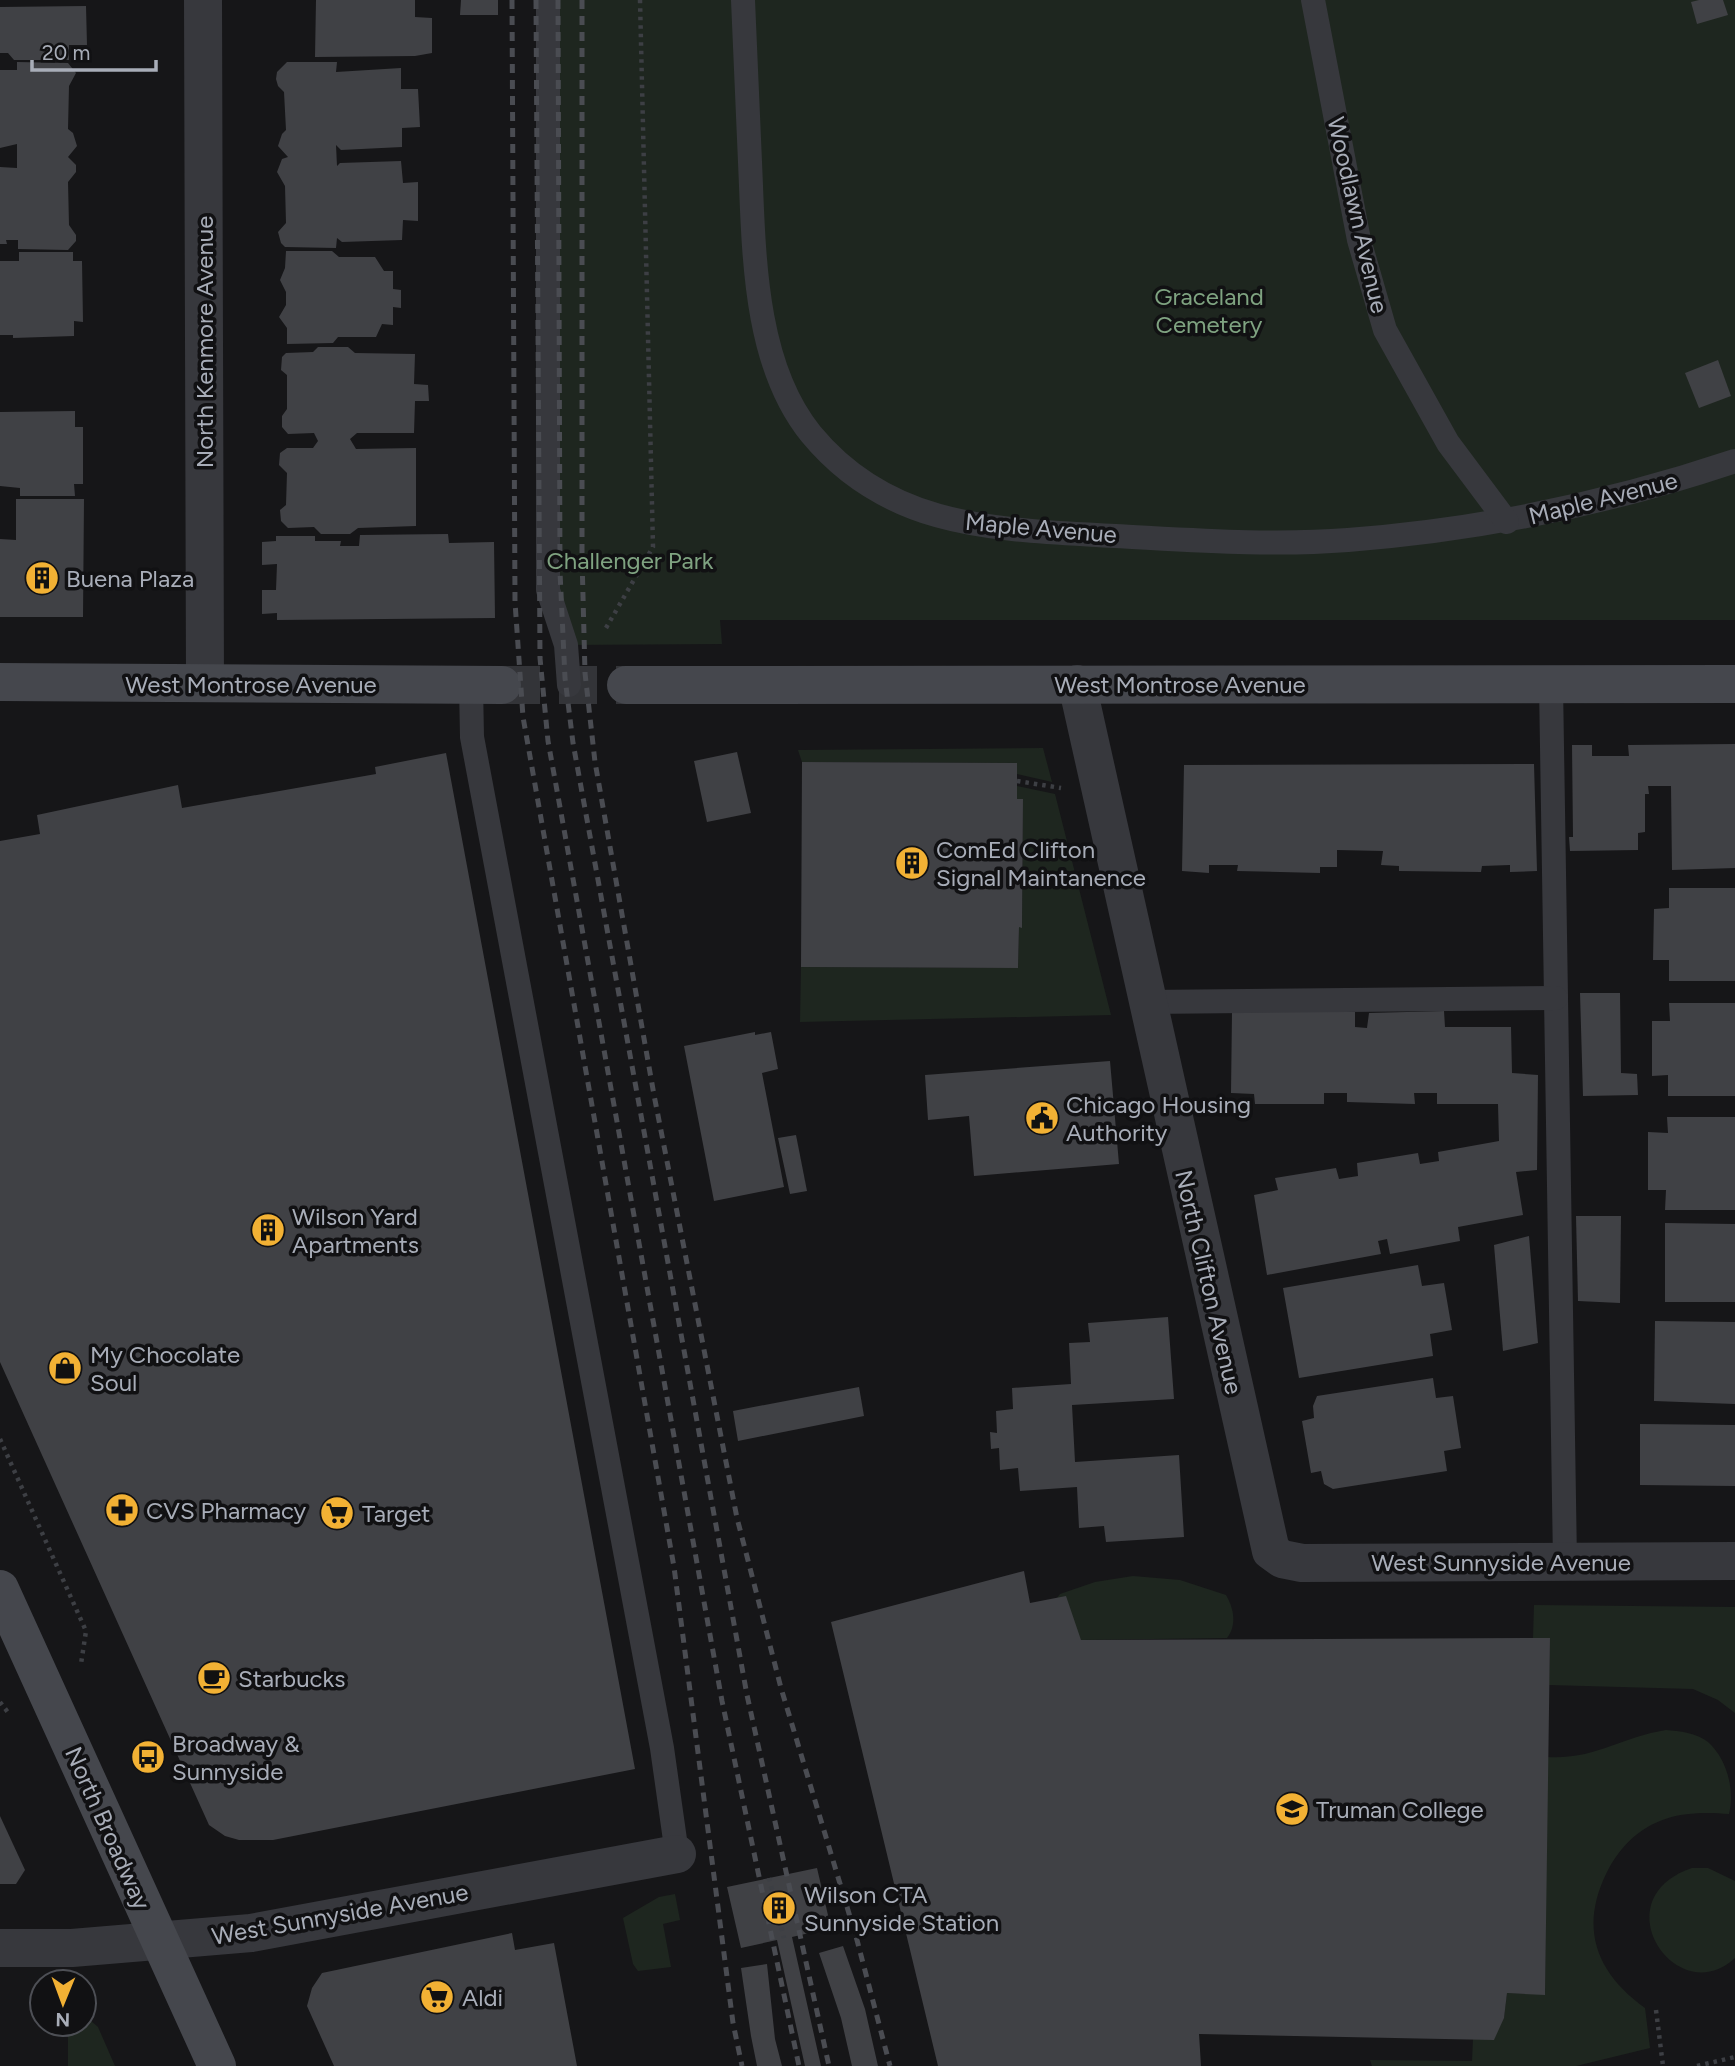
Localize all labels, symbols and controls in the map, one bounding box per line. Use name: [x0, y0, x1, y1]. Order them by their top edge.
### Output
scale bar: [32, 28, 156, 72]
text: 20 m: [42, 40, 90, 65]
street label: Woodlawn Avenue: [1321, 114, 1395, 316]
street label: North Kenmore Avenue: [190, 216, 219, 468]
park label: Graceland Cemetery: [1154, 282, 1264, 339]
street label: Maple Avenue: [1526, 466, 1680, 530]
street label: Maple Avenue: [964, 507, 1118, 549]
park label: Challenger Park: [547, 546, 714, 575]
building icon: Buena Plaza: [23, 559, 61, 597]
place label: Buena Plaza: [66, 564, 194, 593]
street label: West Montrose Avenue: [125, 670, 377, 699]
street label: West Montrose Avenue: [1054, 670, 1306, 699]
place label: ComEd Clifton Signal Maintanence: [936, 835, 1146, 892]
building icon: ComEd Clifton Signal Maintanence: [893, 844, 931, 882]
place label: Chicago Housing Authority: [1066, 1090, 1251, 1147]
public building icon: Chicago Housing Authority: [1023, 1099, 1061, 1137]
street label: North Clifton Avenue: [1169, 1167, 1249, 1397]
place label: Wilson Yard Apartments: [292, 1202, 419, 1259]
building icon: Wilson Yard Apartments: [249, 1211, 287, 1249]
place label: My Chocolate Soul: [90, 1340, 240, 1397]
shop icon: My Chocolate Soul: [46, 1349, 84, 1387]
pharmacy icon: CVS Pharmacy: [103, 1491, 141, 1529]
supermarket icon: Target: [318, 1494, 356, 1532]
place label: CVS Pharmacy: [146, 1496, 307, 1525]
place label: Target: [362, 1499, 430, 1528]
street label: West Sunnyside Avenue: [1371, 1548, 1631, 1577]
cafe icon: Starbucks: [195, 1659, 233, 1697]
place label: Starbucks: [238, 1664, 345, 1693]
place label: Broadway & Sunnyside: [172, 1729, 300, 1786]
bus stop icon: Broadway & Sunnyside: [129, 1738, 167, 1776]
street label: North Broadway: [59, 1742, 157, 1914]
school or university icon: Truman College: [1273, 1790, 1311, 1828]
place label: Truman College: [1316, 1795, 1484, 1824]
street label: West Sunnyside Avenue: [210, 1877, 470, 1951]
place label: Wilson CTA Sunnyside Station: [804, 1880, 999, 1937]
building icon: Wilson CTA Sunnyside Station: [760, 1889, 798, 1927]
north arrow: [28, 1968, 98, 2038]
supermarket icon: Aldi: [418, 1978, 456, 2016]
place label: Aldi: [462, 1983, 503, 2012]
text: N: [55, 2008, 70, 2031]

